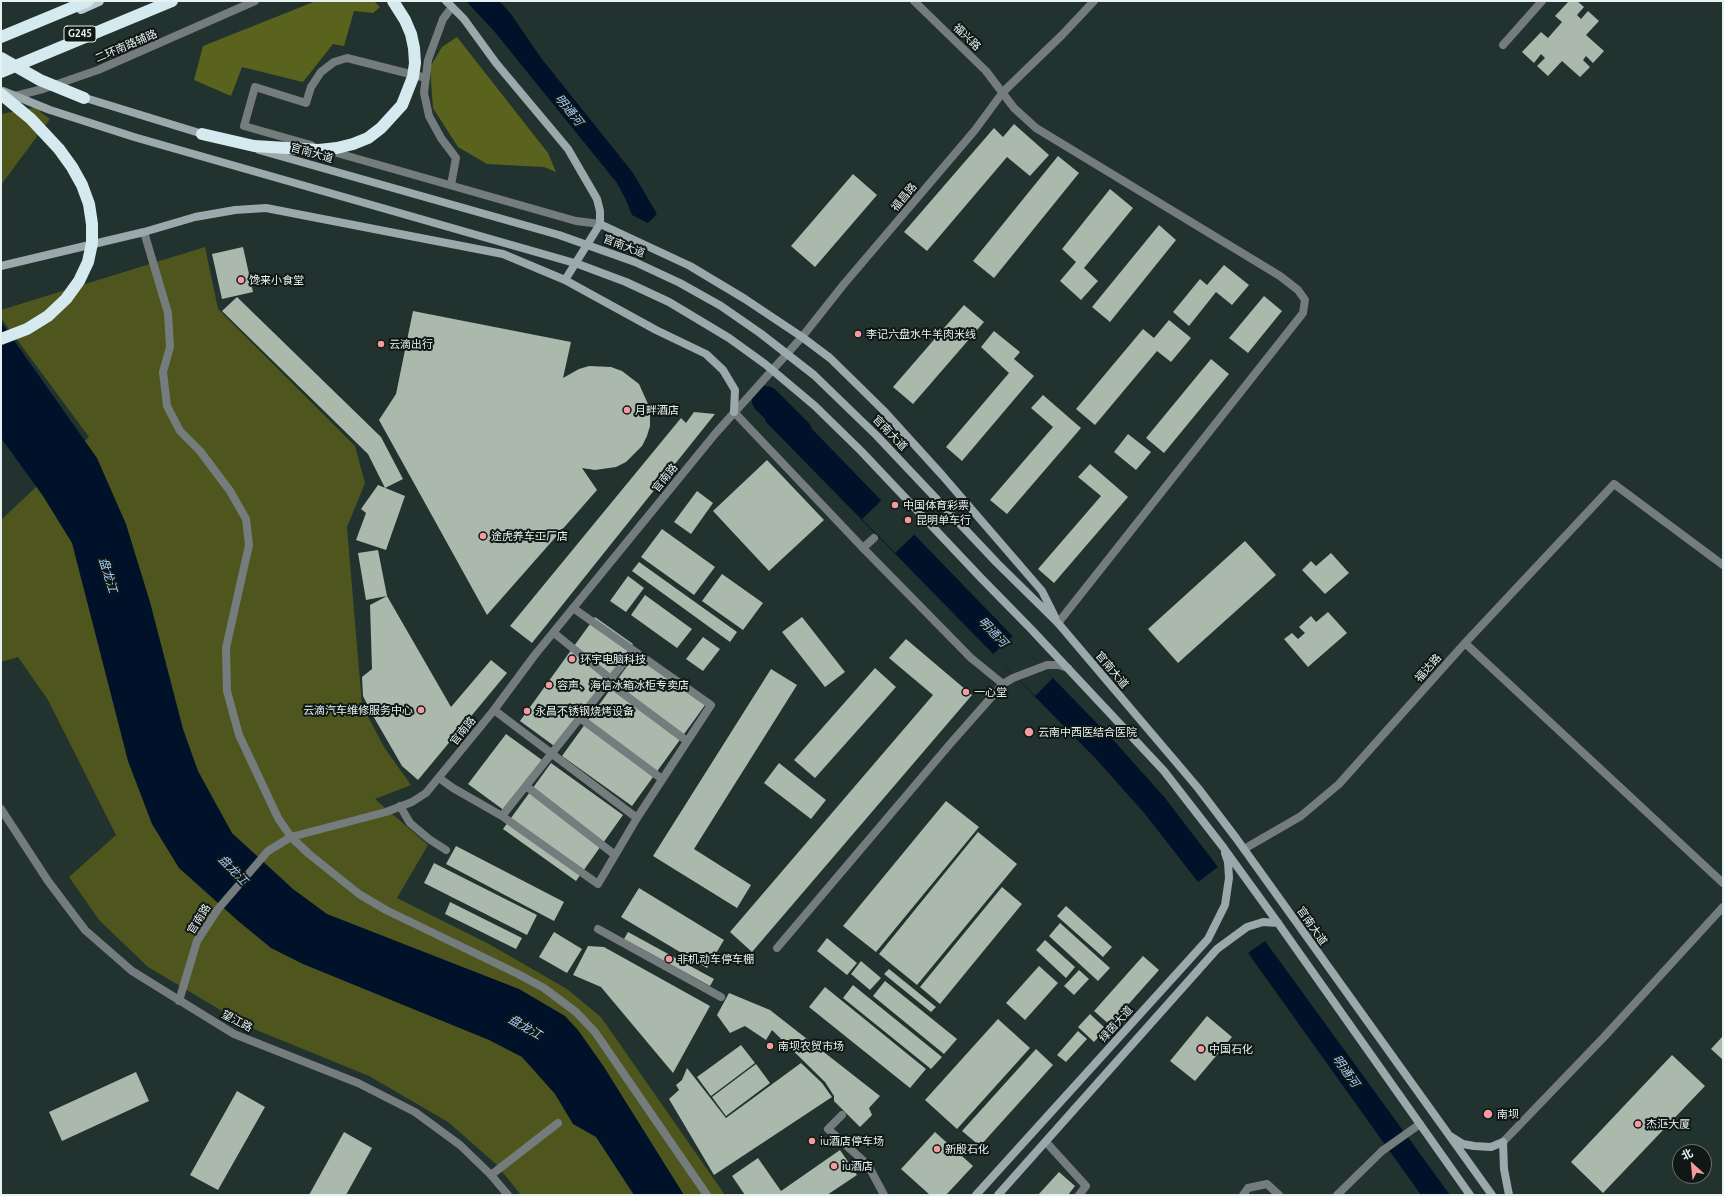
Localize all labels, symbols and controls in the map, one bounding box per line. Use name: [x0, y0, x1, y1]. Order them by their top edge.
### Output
street label: 福兴路: [951, 21, 983, 53]
road number: G245: [64, 26, 96, 42]
street label: 二环南路辅路: [93, 27, 159, 65]
water label: 明通河: [552, 91, 586, 129]
street label: 官南大道: [289, 141, 335, 165]
street label: 福昌路: [888, 180, 920, 214]
street label: 官南大道: [601, 232, 647, 260]
place label: 馋来小食堂: [249, 273, 304, 287]
marker: 馋来小食堂: [236, 275, 246, 285]
place label: 李记六盘水牛羊肉米线: [866, 327, 976, 341]
marker: 李记六盘水牛羊肉米线: [853, 329, 863, 339]
place label: 云滴出行: [389, 337, 433, 351]
marker: 云滴出行: [376, 339, 386, 349]
place label: 月畔酒店: [635, 403, 679, 417]
marker: 月畔酒店: [622, 405, 632, 415]
street label: 官南大道: [870, 413, 910, 453]
street label: 官南路: [649, 461, 681, 495]
place label: 中国体育彩票: [903, 498, 969, 512]
marker: 中国体育彩票: [890, 500, 900, 510]
place label: 昆明单车行: [916, 513, 971, 527]
marker: 昆明单车行: [903, 515, 913, 525]
place label: 途虎养车工厂店: [491, 529, 568, 543]
marker: 途虎养车工厂店: [478, 531, 488, 541]
water label: 盘龙江: [96, 556, 120, 594]
water label: 明通河: [975, 614, 1011, 650]
street label: 官南大道: [1093, 649, 1131, 691]
street label: 福达路: [1412, 651, 1444, 685]
place label: 环宇电脑科技: [580, 652, 646, 666]
marker: 环宇电脑科技: [567, 654, 577, 664]
place label: 容声、海信冰箱冰柜专卖店: [557, 678, 689, 692]
marker: 容声、海信冰箱冰柜专卖店: [544, 680, 554, 690]
place label: 一心堂: [974, 685, 1007, 699]
marker: 一心堂: [961, 687, 971, 697]
place label: 云滴汽车维修服务中心: [303, 703, 413, 717]
place label: 永昌不锈钢烧烤设备: [535, 704, 634, 718]
marker: 云滴汽车维修服务中心: [416, 705, 426, 715]
marker: 永昌不锈钢烧烤设备: [522, 706, 532, 716]
street label: 官南路: [447, 714, 479, 748]
place label: 云南中西医结合医院: [1038, 725, 1137, 739]
marker: 云南中西医结合医院: [1023, 726, 1035, 738]
water label: 盘龙江: [215, 852, 251, 888]
street label: 官南路: [185, 902, 213, 936]
street label: 官南大道: [1294, 904, 1330, 948]
place label: 非机动车停车棚: [677, 952, 754, 966]
marker: 非机动车停车棚: [664, 954, 674, 964]
street label: 绿茵大道: [1096, 1003, 1136, 1045]
street label: 望江路: [219, 1008, 255, 1034]
water label: 盘龙江: [506, 1012, 544, 1042]
place label: 南坝农贸市场: [778, 1039, 844, 1053]
marker: 南坝农贸市场: [765, 1041, 775, 1051]
place label: 中国石化: [1209, 1042, 1253, 1056]
marker: 中国石化: [1196, 1044, 1206, 1054]
water label: 明通河: [1330, 1052, 1362, 1090]
place label: 南坝: [1497, 1107, 1519, 1121]
marker: 南坝: [1482, 1108, 1494, 1120]
place label: 杰汇大厦: [1646, 1117, 1690, 1131]
marker: 杰汇大厦: [1633, 1119, 1643, 1129]
place label: iu酒店停车场: [820, 1134, 884, 1148]
marker: iu酒店停车场: [807, 1136, 817, 1146]
place label: 新殷石化: [945, 1142, 989, 1156]
marker: 新殷石化: [932, 1144, 942, 1154]
north arrow: [1672, 1144, 1712, 1184]
text: 北: [1679, 1146, 1695, 1162]
place label: iu酒店: [842, 1159, 873, 1173]
marker: iu酒店: [829, 1161, 839, 1171]

